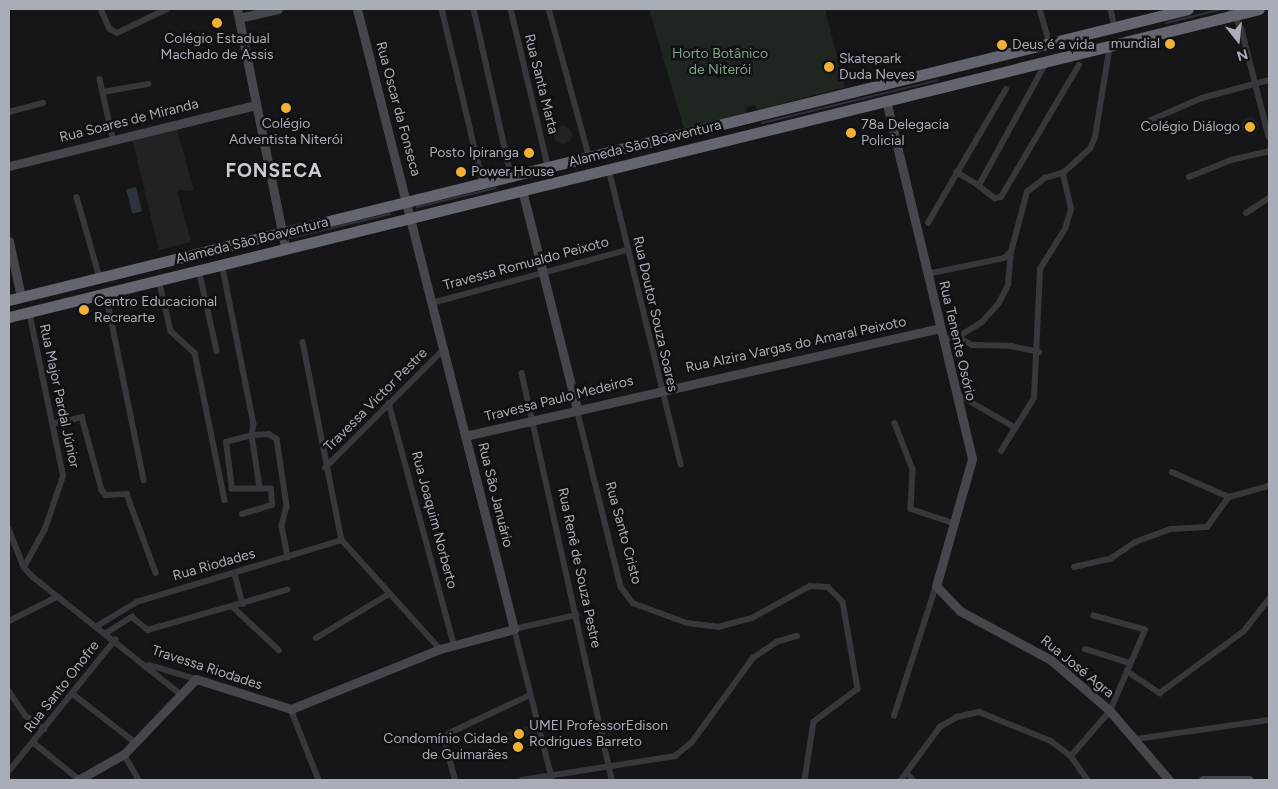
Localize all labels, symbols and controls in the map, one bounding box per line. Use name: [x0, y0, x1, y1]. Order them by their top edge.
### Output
north arrow: [1213, 15, 1263, 65]
marker: Colégio Estadual Machado de Assis: [211, 17, 223, 29]
place label: Colégio Estadual Machado de Assis: [161, 31, 273, 64]
street label: Rua Santa Marta: [520, 32, 562, 136]
place label: mundial: [1111, 36, 1160, 52]
place label: Deus é a vida: [1012, 37, 1095, 53]
marker: mundial: [1164, 38, 1176, 50]
marker: Deus é a vida: [996, 39, 1008, 51]
street label: Rua Oscar da Fonseca: [372, 40, 424, 178]
text: N: [1235, 45, 1250, 65]
park label: Horto Botânico de Niterói: [672, 46, 768, 78]
place label: Skatepark Duda Neves: [839, 51, 915, 84]
marker: Skatepark Duda Neves: [823, 61, 835, 73]
street label: Rua Soares de Miranda: [58, 96, 200, 146]
marker: Colégio Adventista Niterói: [280, 102, 292, 114]
place label: Colégio Adventista Niterói: [229, 116, 343, 148]
street label: Alameda São Boaventura: [567, 117, 723, 171]
place label: 78a Delegacia Policial: [861, 117, 949, 150]
place label: Colégio Diálogo: [1140, 119, 1240, 135]
marker: Colégio Diálogo: [1244, 121, 1256, 133]
marker: 78a Delegacia Policial: [845, 127, 857, 139]
place label: Posto Ipiranga: [429, 145, 519, 161]
marker: Posto Ipiranga: [523, 147, 535, 159]
district label: FONSECA: [225, 160, 323, 182]
place label: Power House: [471, 164, 554, 180]
marker: Power House: [455, 166, 467, 178]
street label: Alameda São Boaventura: [174, 214, 330, 268]
street label: Travessa Romualdo Peixoto: [441, 234, 611, 294]
street label: Rua Doutor Souza Soares: [629, 235, 681, 393]
street label: Rua Tenente Osório: [935, 279, 979, 403]
place label: Centro Educacional Recrearte: [94, 294, 217, 326]
marker: Centro Educacional Recrearte: [78, 304, 90, 316]
street label: Rua Alzira Vargas do Amaral Peixoto: [684, 313, 908, 377]
street label: Rua Major Pardal Júnior: [36, 322, 82, 470]
street label: Travessa Victor Pestre: [321, 345, 431, 455]
street label: Travessa Paulo Medeiros: [483, 372, 635, 426]
street label: Rua São Januário: [474, 441, 516, 549]
street label: Rua Joaquim Norberto: [408, 449, 460, 591]
street label: Rua Santo Cristo: [601, 480, 645, 586]
street label: Rua Renê de Souza Pestre: [554, 486, 604, 650]
street label: Rua Riodades: [171, 545, 257, 585]
street label: Rua José Agra: [1037, 632, 1117, 702]
street label: Rua Santo Onofre: [21, 638, 103, 736]
street label: Travessa Riodades: [150, 642, 264, 694]
place label: UMEI ProfessorEdison Rodrigues Barreto: [529, 718, 668, 750]
marker: UMEI ProfessorEdison Rodrigues Barreto: [513, 728, 525, 740]
place label: Condomínio Cidade de Guimarães: [383, 731, 508, 764]
marker: Condomínio Cidade de Guimarães: [512, 741, 524, 753]

